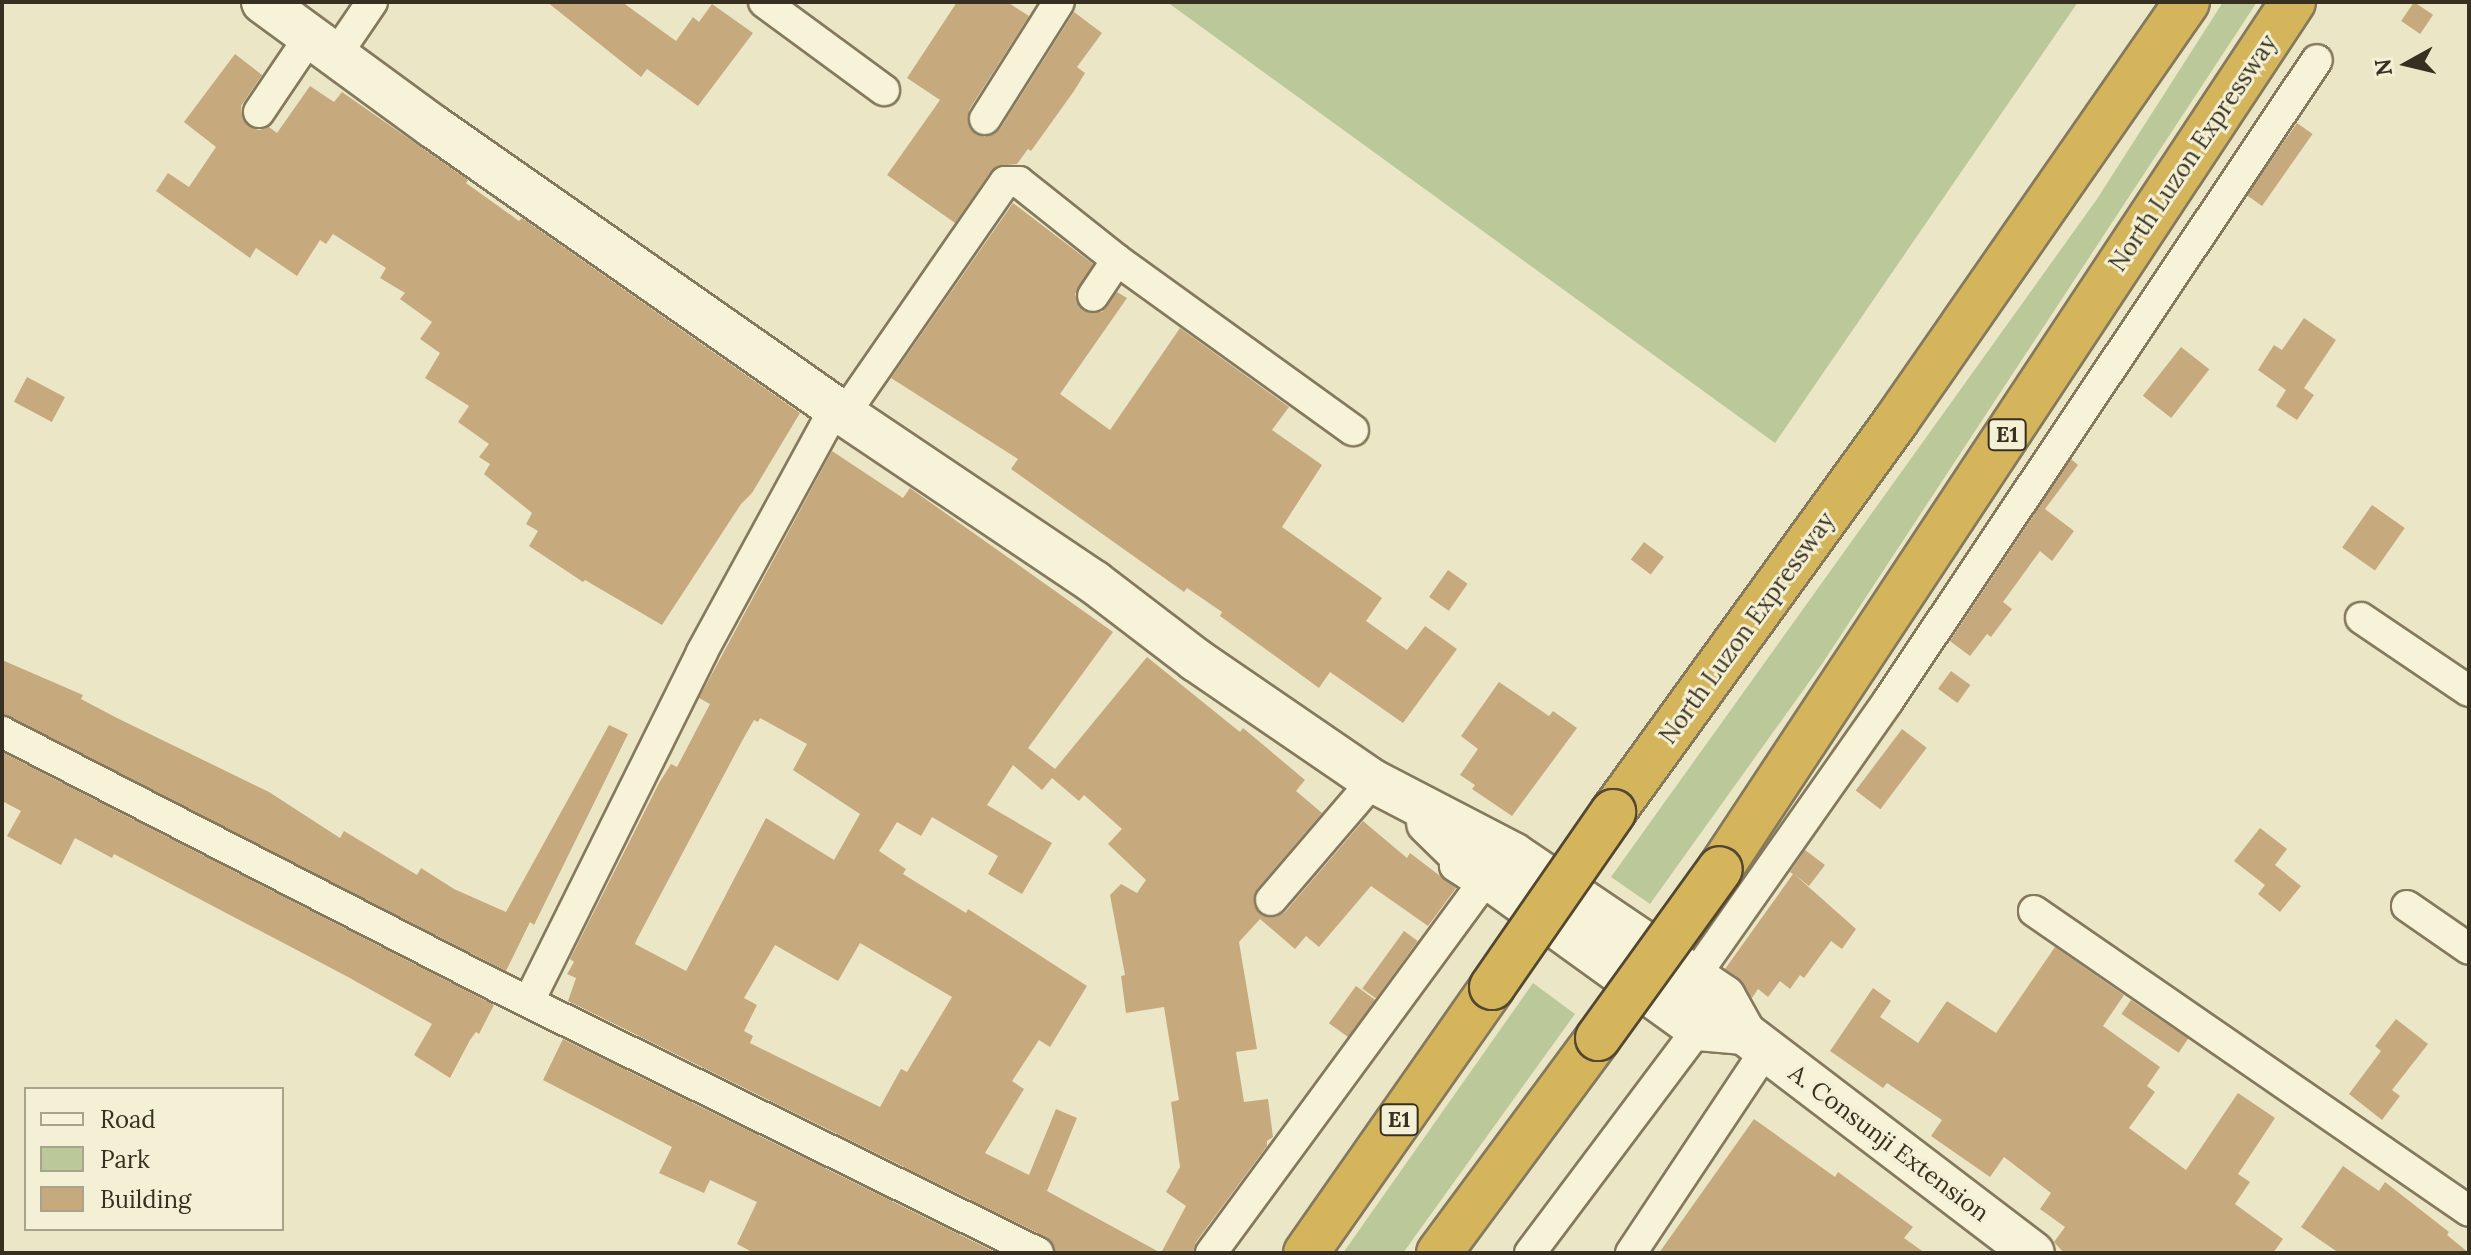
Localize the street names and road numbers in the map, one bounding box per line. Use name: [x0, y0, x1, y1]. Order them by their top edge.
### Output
street label: North Luzon Expressway: [2103, 29, 2283, 277]
road number: E1: [1987, 417, 2027, 453]
street label: North Luzon Expressway: [1653, 507, 1841, 749]
street label: A. Consunji Extension: [1783, 1058, 1995, 1228]
road number: E1: [1379, 1102, 1419, 1138]

